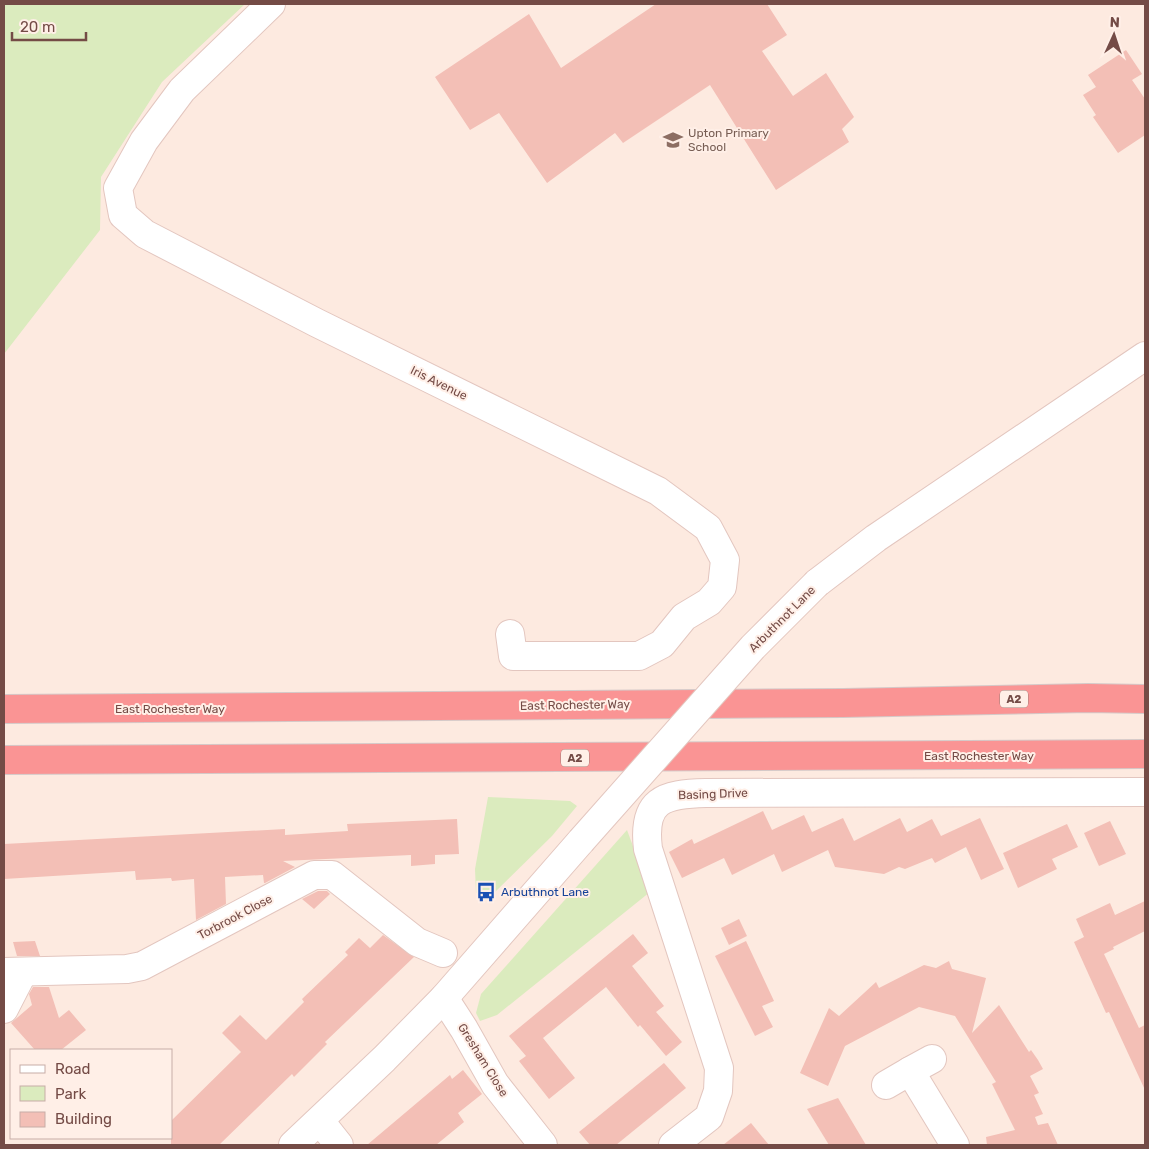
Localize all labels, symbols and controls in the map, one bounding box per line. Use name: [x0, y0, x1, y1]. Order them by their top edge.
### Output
scale bar: [12, 10, 86, 42]
north arrow: [1089, 10, 1139, 60]
text: N: [1109, 14, 1120, 31]
text: 20 m: [20, 18, 55, 36]
place label: Upton Primary School: [688, 126, 769, 154]
school or university icon: Upton Primary School: [662, 129, 684, 151]
street label: Iris Avenue: [408, 363, 470, 403]
street label: Arbuthnot Lane: [746, 583, 818, 655]
road number: A2: [1000, 691, 1028, 708]
street label: East Rochester Way: [520, 697, 630, 713]
street label: East Rochester Way: [115, 702, 225, 716]
street label: East Rochester Way: [924, 749, 1034, 763]
road number: A2: [561, 750, 589, 766]
street label: Basing Drive: [678, 786, 748, 802]
bus stop icon: Arbuthnot Lane: [475, 881, 497, 903]
place label: Arbuthnot Lane: [501, 885, 589, 899]
street label: Torbrook Close: [195, 891, 275, 942]
street label: Gresham Close: [455, 1021, 511, 1099]
legend: [10, 1049, 172, 1139]
text: Road: [55, 1060, 91, 1078]
text: Park: [55, 1085, 86, 1103]
text: Building: [55, 1110, 112, 1128]

